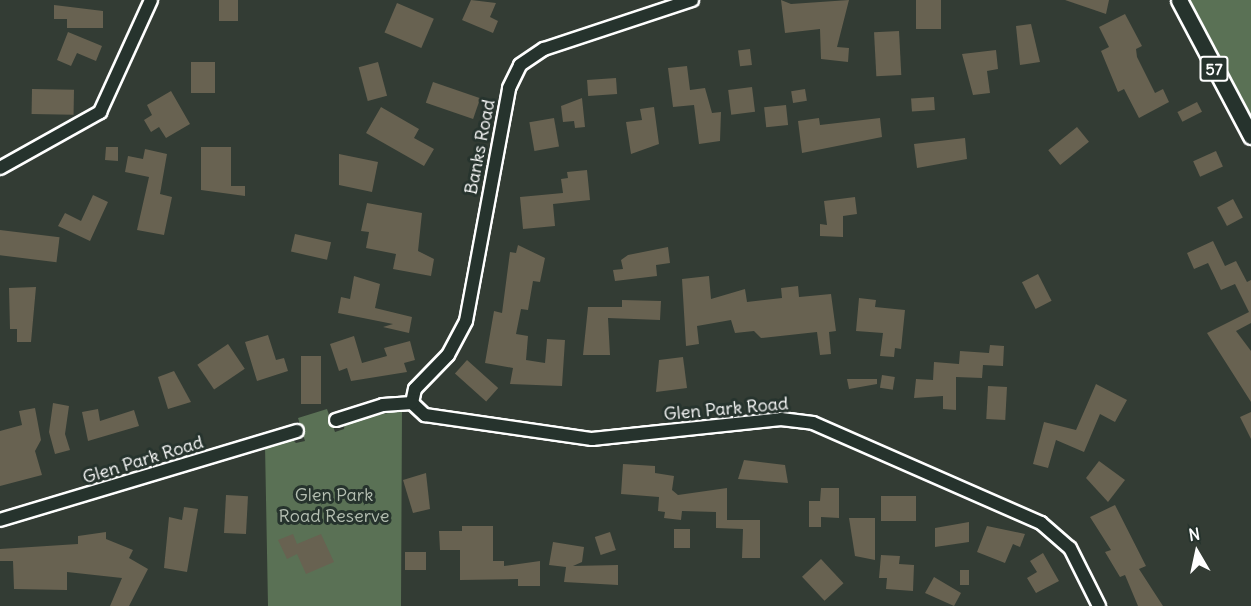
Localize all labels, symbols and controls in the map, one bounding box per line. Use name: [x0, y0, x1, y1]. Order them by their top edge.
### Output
road number: 57: [1199, 56, 1229, 82]
street label: Banks Road: [460, 98, 500, 196]
street label: Glen Park Road: [663, 393, 789, 425]
street label: Glen Park Road: [80, 431, 206, 489]
park label: Glen Park Road Reserve: [279, 485, 389, 528]
north arrow: [1167, 522, 1227, 582]
text: N: [1187, 523, 1201, 545]

